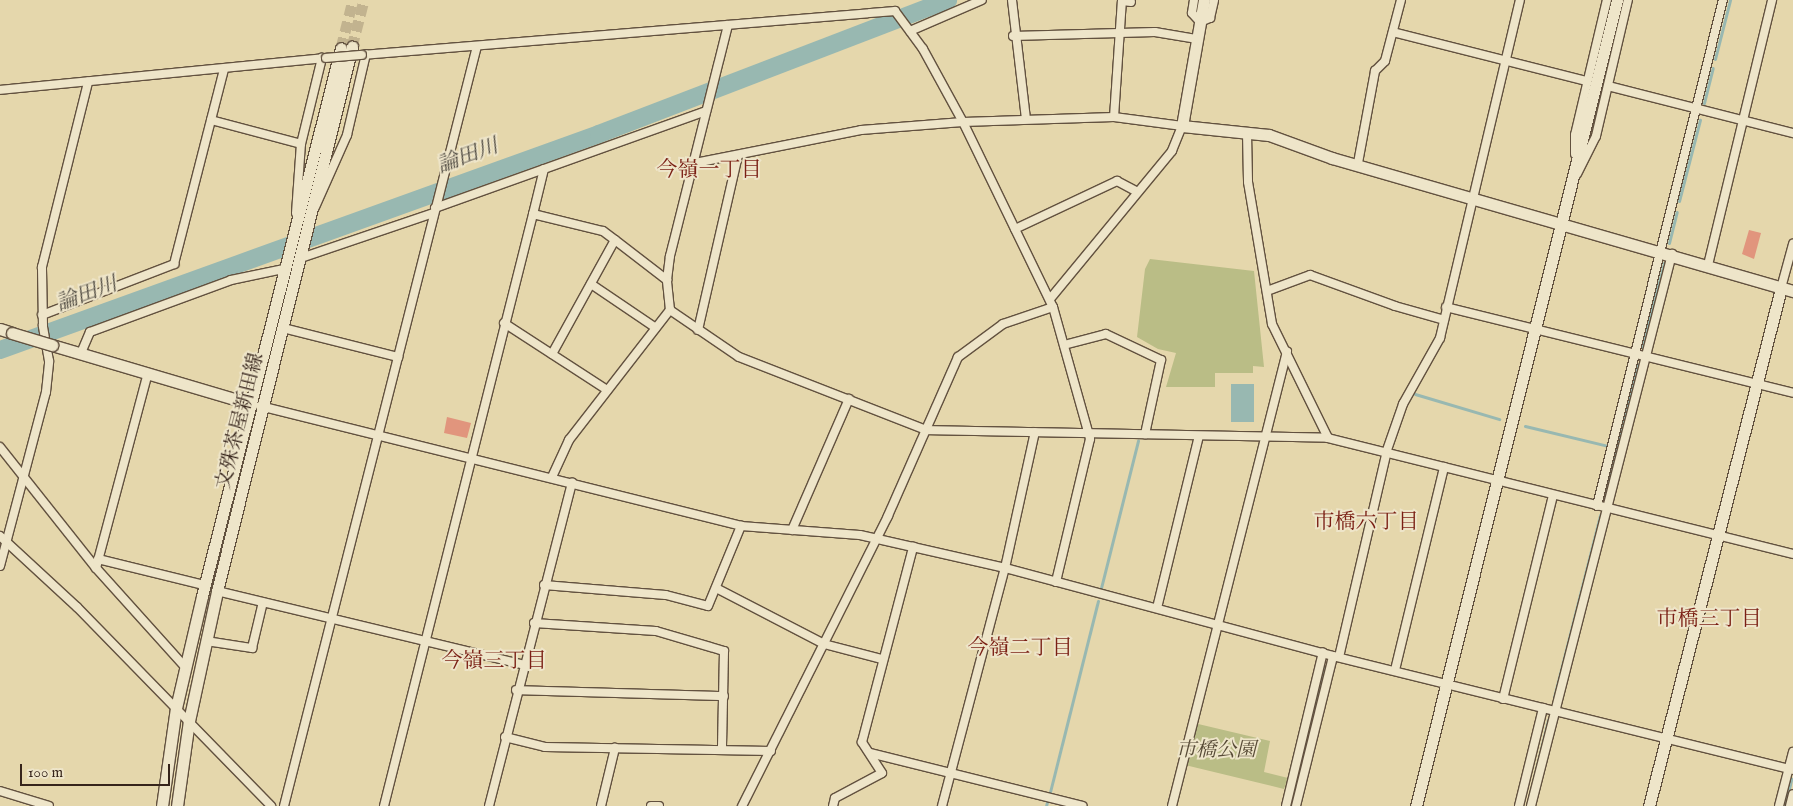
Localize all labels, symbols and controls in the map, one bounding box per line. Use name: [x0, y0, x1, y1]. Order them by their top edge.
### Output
water label: 論田川: [434, 134, 502, 180]
district label: 今嶺一丁目: [657, 158, 761, 184]
water label: 論田川: [53, 272, 121, 318]
street label: 文殊茶屋新田線: [211, 350, 269, 492]
district label: 市橋六丁目: [1314, 510, 1418, 536]
district label: 市橋三丁目: [1657, 607, 1761, 633]
district label: 今嶺二丁目: [968, 636, 1072, 662]
district label: 今嶺三丁目: [442, 649, 546, 675]
park label: 市橋公園: [1176, 738, 1256, 762]
scale bar: [22, 754, 172, 786]
text: 100 m: [28, 763, 63, 782]

